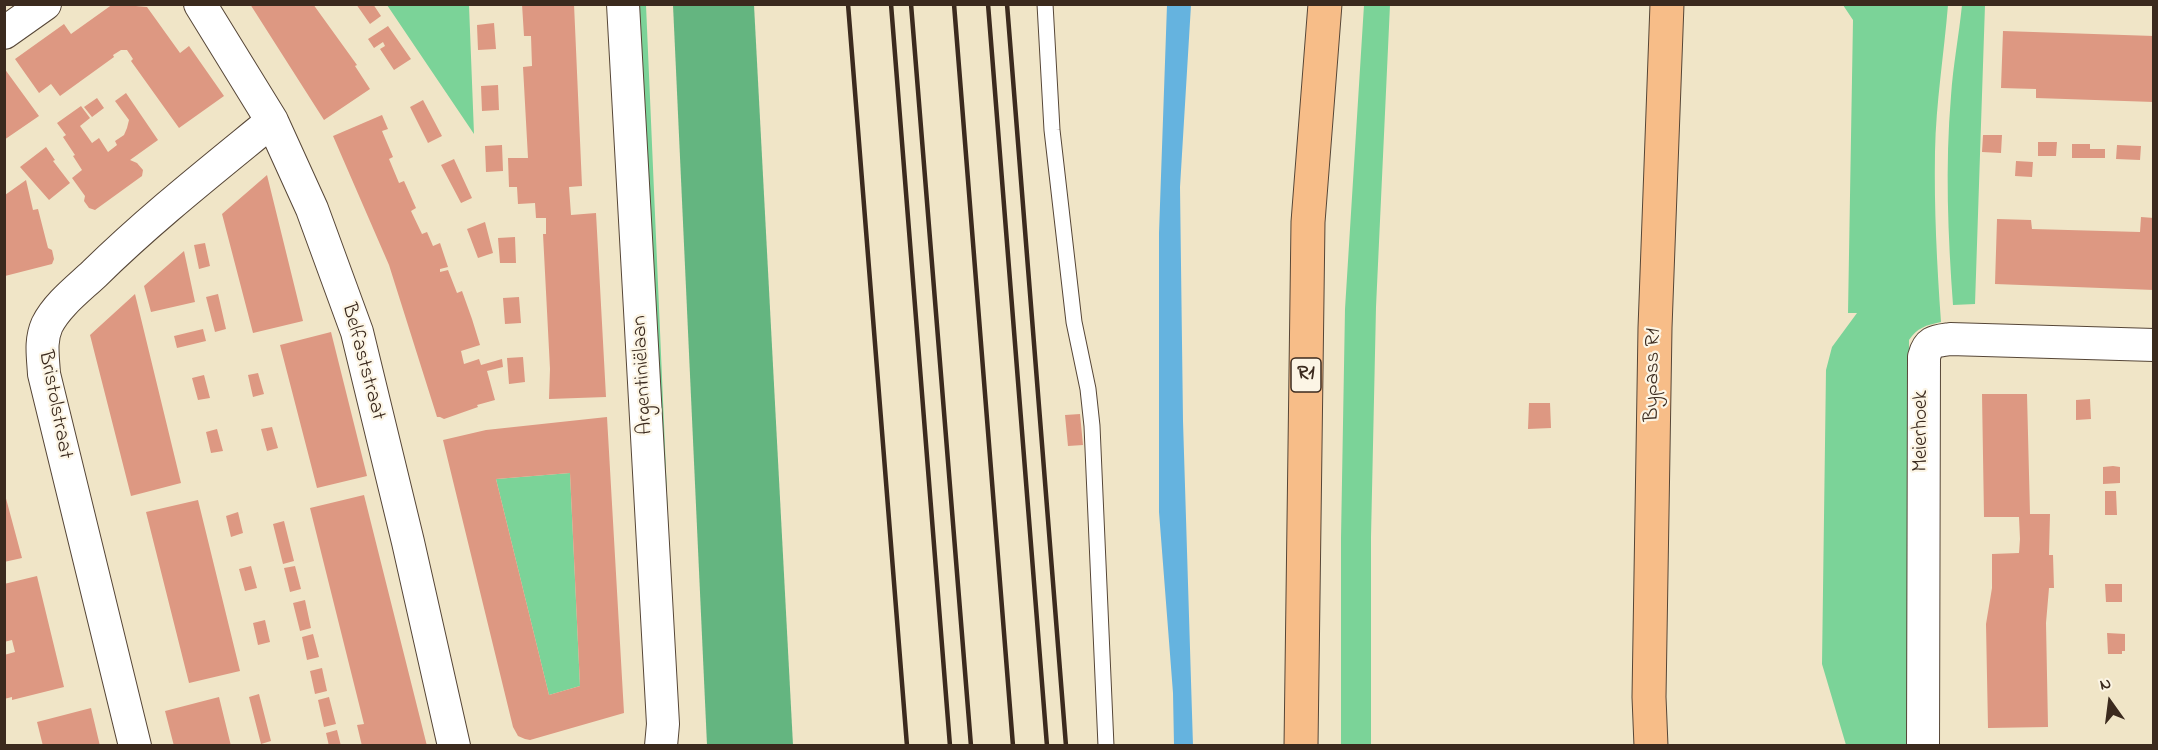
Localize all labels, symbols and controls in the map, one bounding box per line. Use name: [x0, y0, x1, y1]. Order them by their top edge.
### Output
street label: Belfaststraat: [334, 301, 390, 423]
street label: Argentiniëlaan: [628, 315, 660, 435]
street label: Bypass R1: [1641, 328, 1667, 422]
street label: Bristolstraat: [31, 349, 77, 461]
road number: R1: [1291, 358, 1321, 392]
street label: Meierhoek: [1910, 390, 1936, 472]
north arrow: [2080, 672, 2140, 732]
text: N: [2097, 672, 2114, 697]

